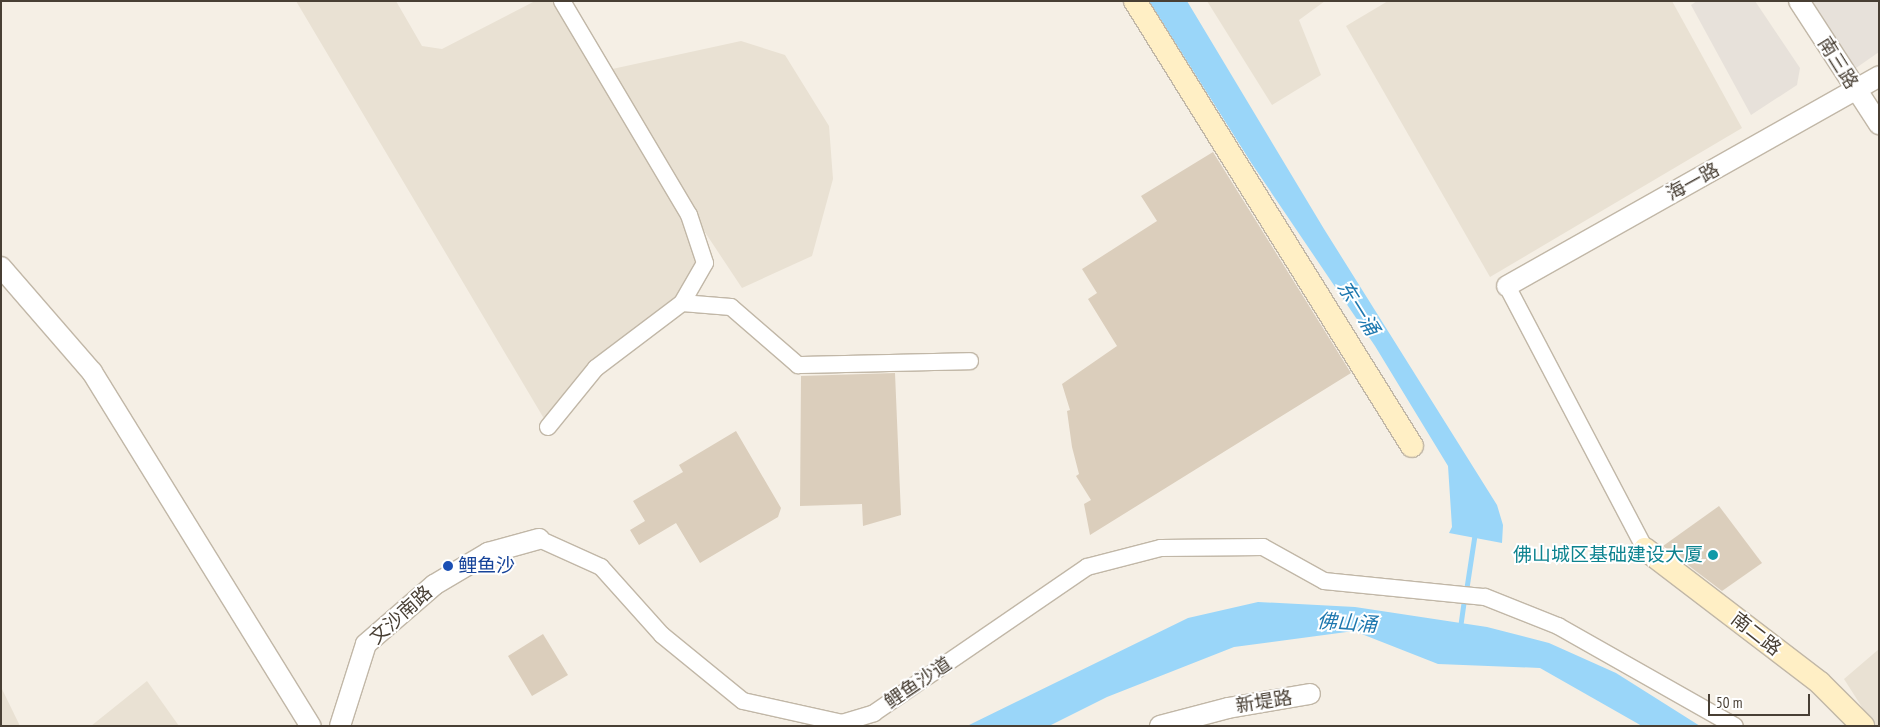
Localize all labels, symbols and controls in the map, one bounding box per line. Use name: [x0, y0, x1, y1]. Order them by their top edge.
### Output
street label: 南三路: [1813, 33, 1863, 93]
street label: 海一路: [1663, 158, 1723, 206]
water label: 东一涌: [1332, 276, 1384, 340]
place label: 佛山城区基础建设大厦: [1513, 544, 1703, 566]
marker: 佛山城区基础建设大厦: [1707, 549, 1719, 561]
place label: 鲤鱼沙: [458, 555, 515, 577]
marker: 鲤鱼沙: [442, 560, 454, 572]
street label: 文沙南路: [365, 581, 437, 649]
street label: 南二路: [1727, 607, 1785, 661]
water label: 佛山涌: [1316, 609, 1378, 637]
street label: 鲤鱼沙道: [880, 652, 956, 714]
scale bar: [1710, 684, 1812, 716]
street label: 新堤路: [1234, 686, 1294, 718]
text: 50 m: [1716, 693, 1742, 712]

